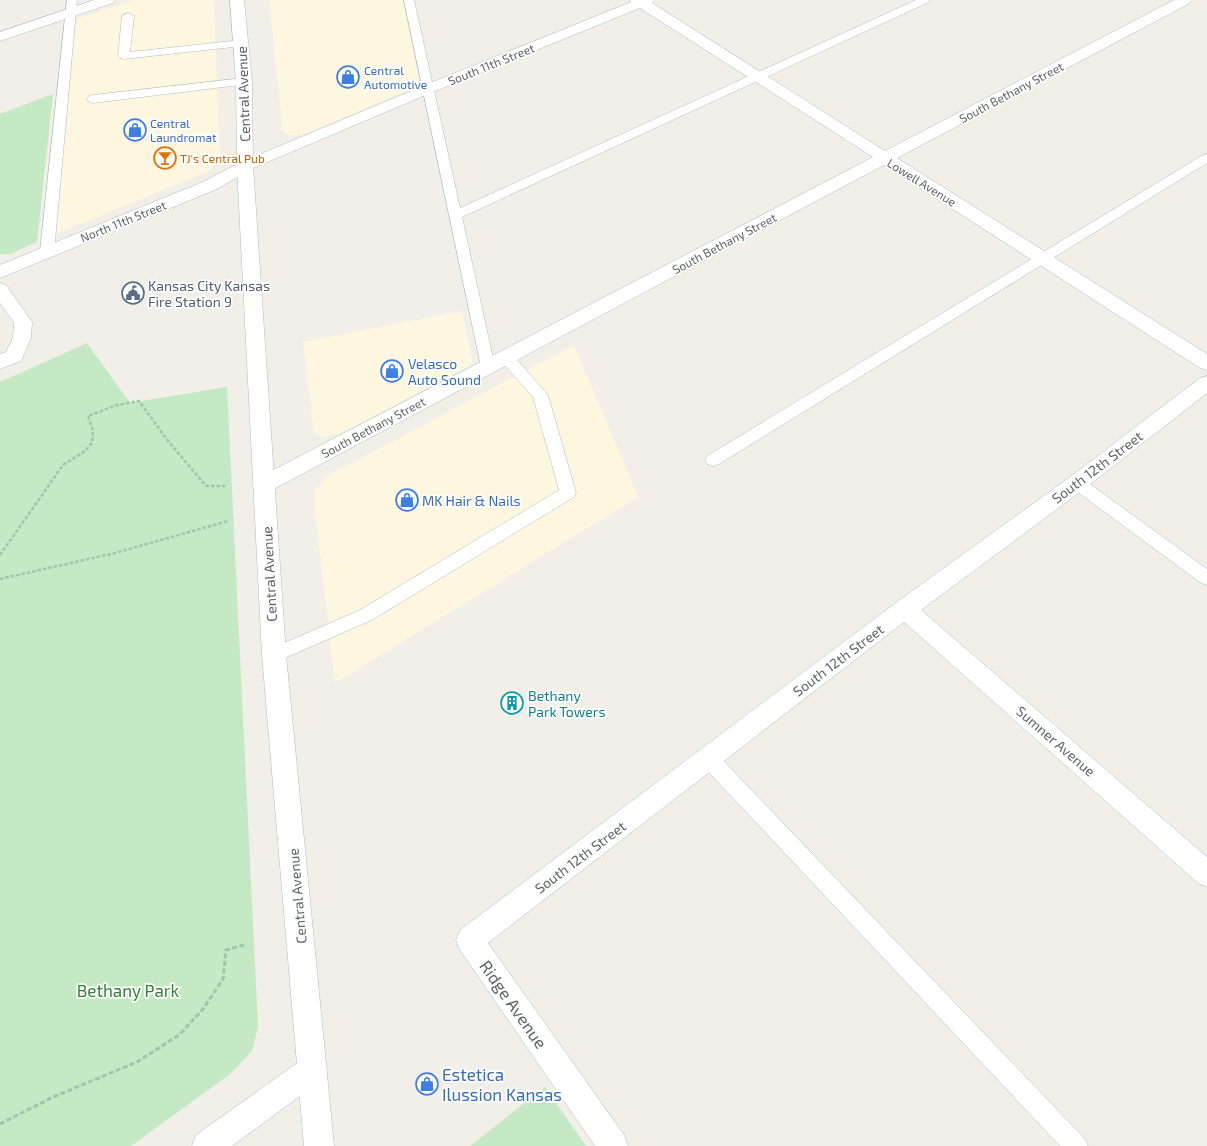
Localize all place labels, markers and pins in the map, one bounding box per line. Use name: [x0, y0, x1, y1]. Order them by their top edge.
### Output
place label: Central Automotive: [364, 63, 427, 91]
shop icon: Central Automotive: [335, 64, 361, 90]
place label: Central Laundromat: [150, 116, 217, 144]
shop icon: Central Laundromat: [122, 117, 148, 143]
bar icon: TJ's Central Pub: [152, 145, 178, 171]
place label: TJ's Central Pub: [180, 151, 265, 165]
place label: Kansas City Kansas Fire Station 9: [148, 277, 270, 310]
public building icon: Kansas City Kansas Fire Station 9: [120, 280, 146, 306]
place label: Velasco Auto Sound: [408, 355, 481, 388]
shop icon: Velasco Auto Sound: [379, 358, 405, 384]
shop icon: MK Hair & Nails: [394, 487, 420, 513]
place label: MK Hair & Nails: [422, 492, 521, 509]
place label: Bethany Park Towers: [528, 687, 606, 720]
building icon: Bethany Park Towers: [499, 690, 525, 716]
place label: Estetica Ilussion Kansas: [442, 1064, 562, 1104]
shop icon: Estetica Ilussion Kansas: [414, 1071, 440, 1097]

